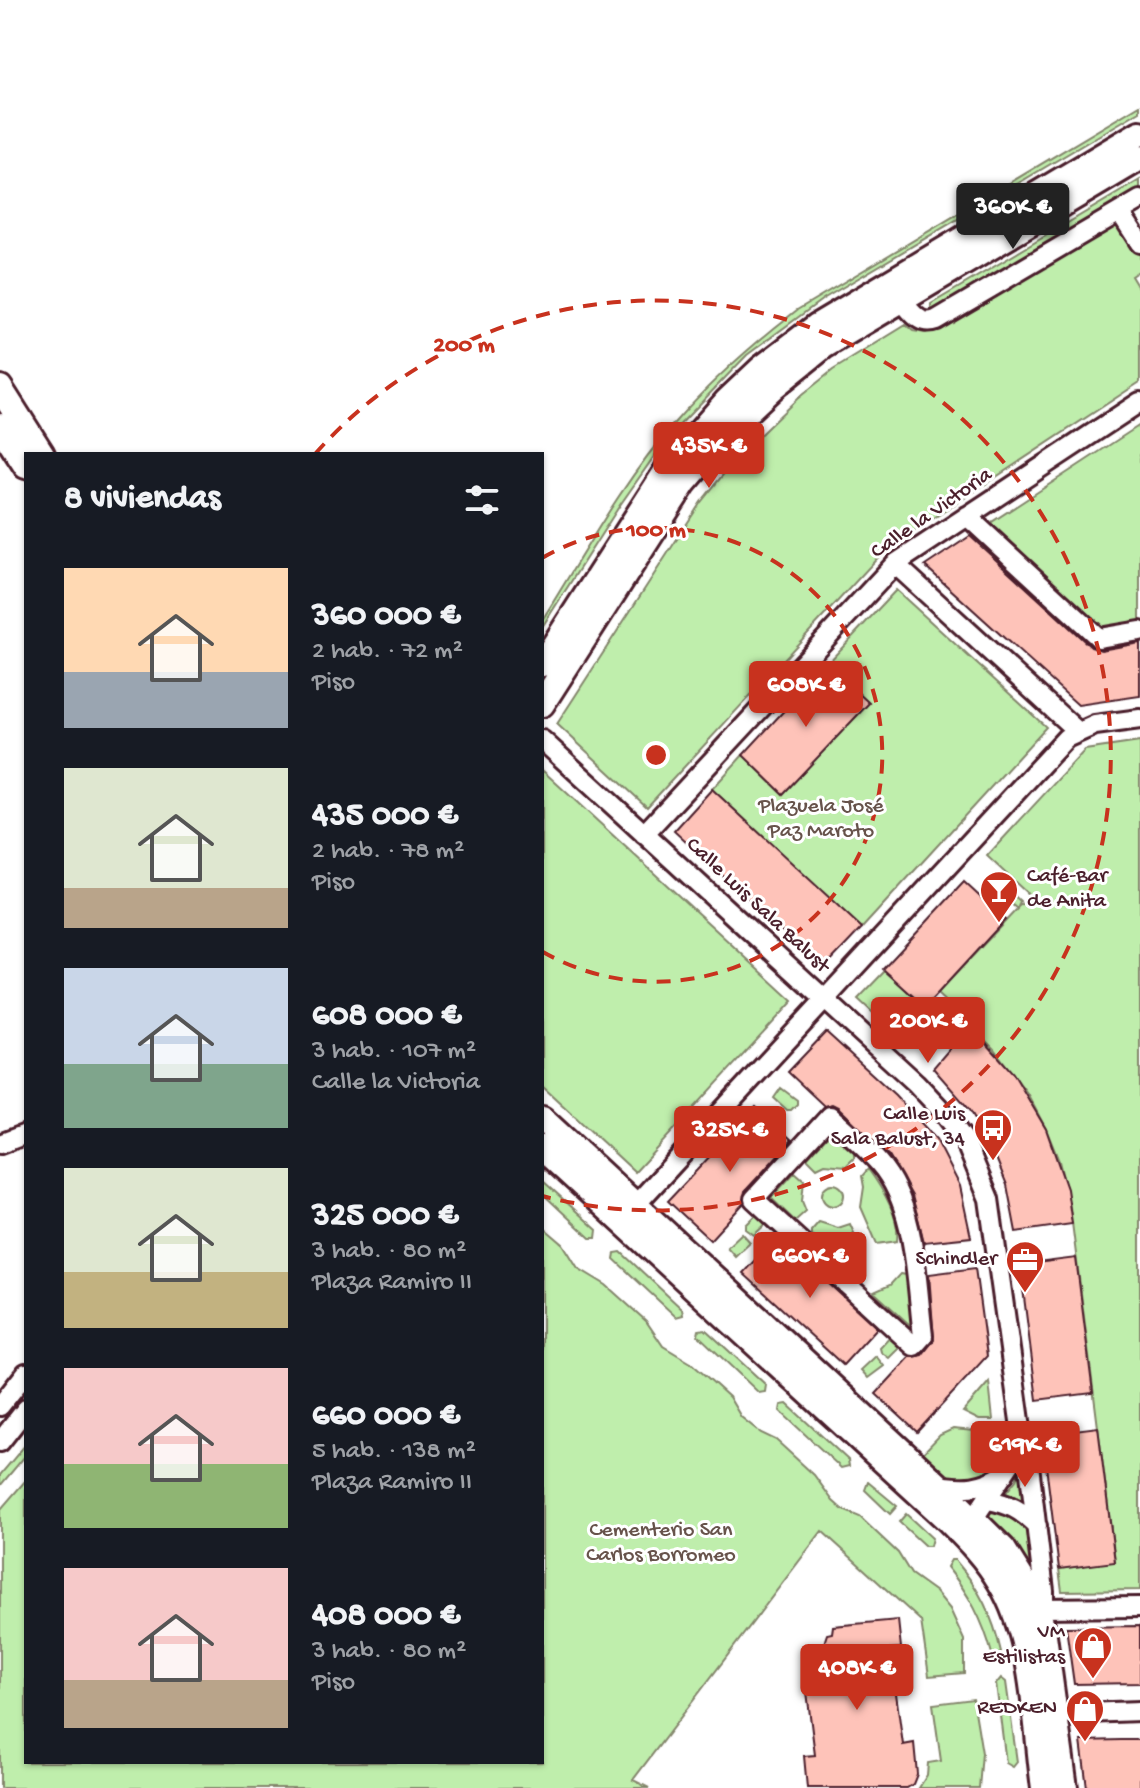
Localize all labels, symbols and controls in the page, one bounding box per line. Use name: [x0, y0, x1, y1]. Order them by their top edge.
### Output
pin: 360K €: [948, 183, 1078, 251]
text: 360K €: [974, 193, 1052, 224]
text: 200 m: [433, 332, 495, 361]
pin: 435K €: [644, 422, 774, 490]
text: 435K €: [671, 432, 747, 463]
street label: Calle la Victoria: [866, 462, 998, 565]
icon: filters: [460, 478, 504, 522]
text: 8 viviendas: [64, 480, 220, 520]
text: 100 m: [625, 517, 686, 546]
text: 360 000 €: [312, 597, 460, 637]
icon: home: [128, 600, 224, 696]
text: 2 hab. · 72 m²: [312, 637, 463, 668]
pin: 608K €: [741, 661, 871, 729]
text: Piso: [312, 668, 355, 699]
text: 608K €: [767, 671, 845, 702]
centre of rings: [642, 741, 670, 769]
park label: Plazuela José Paz Maroto: [757, 794, 884, 845]
text: 435 000 €: [312, 797, 458, 837]
icon: home: [128, 800, 224, 896]
street label: Calle Luis Sala Balust: [680, 833, 836, 981]
text: 2 hab. · 78 m²: [312, 837, 464, 868]
place label: Café-Bar de Anita: [1027, 864, 1110, 915]
text: Piso: [312, 868, 355, 899]
bar icon: Café-Bar de Anita: [978, 869, 1020, 924]
text: 608 000 €: [312, 997, 461, 1037]
pin: 200K €: [863, 997, 993, 1065]
icon: home: [128, 1000, 224, 1096]
text: 200K €: [889, 1007, 967, 1038]
text: 3 hab. · 107 m²: [312, 1037, 476, 1068]
text: Calle la Victoria: [312, 1068, 480, 1099]
place label: Calle Luis Sala Balust, 34: [831, 1102, 966, 1153]
pin: 325K €: [665, 1106, 795, 1174]
bus stop icon: Calle Luis Sala Balust, 34: [972, 1107, 1014, 1162]
text: 325K €: [692, 1116, 768, 1147]
text: 325 000 €: [312, 1197, 458, 1237]
icon: home: [128, 1200, 224, 1296]
pin: 660K €: [745, 1232, 875, 1300]
text: 3 hab. · 80 m²: [312, 1237, 466, 1268]
office icon: Schindler: [1004, 1239, 1046, 1294]
text: 660K €: [771, 1242, 849, 1273]
place label: Schindler: [915, 1247, 999, 1273]
text: Plaza Ramiro II: [312, 1268, 472, 1299]
text: 660 000 €: [312, 1397, 460, 1437]
icon: home: [128, 1400, 224, 1496]
pin: 619K €: [960, 1421, 1090, 1489]
text: 619K €: [989, 1431, 1061, 1462]
text: 5 hab. · 138 m²: [312, 1437, 476, 1468]
text: Plaza Ramiro II: [312, 1468, 472, 1499]
park label: Cementerio San Carlos Borromeo: [586, 1518, 736, 1569]
text: 408 000 €: [312, 1597, 460, 1637]
icon: home: [128, 1600, 224, 1696]
place label: VM Estilistas: [982, 1620, 1066, 1671]
shop icon: VM Estilistas: [1072, 1625, 1114, 1680]
text: 3 hab. · 80 m²: [312, 1637, 466, 1668]
pin: 408K €: [792, 1644, 922, 1712]
text: 408K €: [818, 1654, 896, 1685]
text: Piso: [312, 1668, 355, 1699]
shop icon: REDKEN: [1064, 1688, 1106, 1743]
place label: REDKEN: [977, 1696, 1057, 1722]

